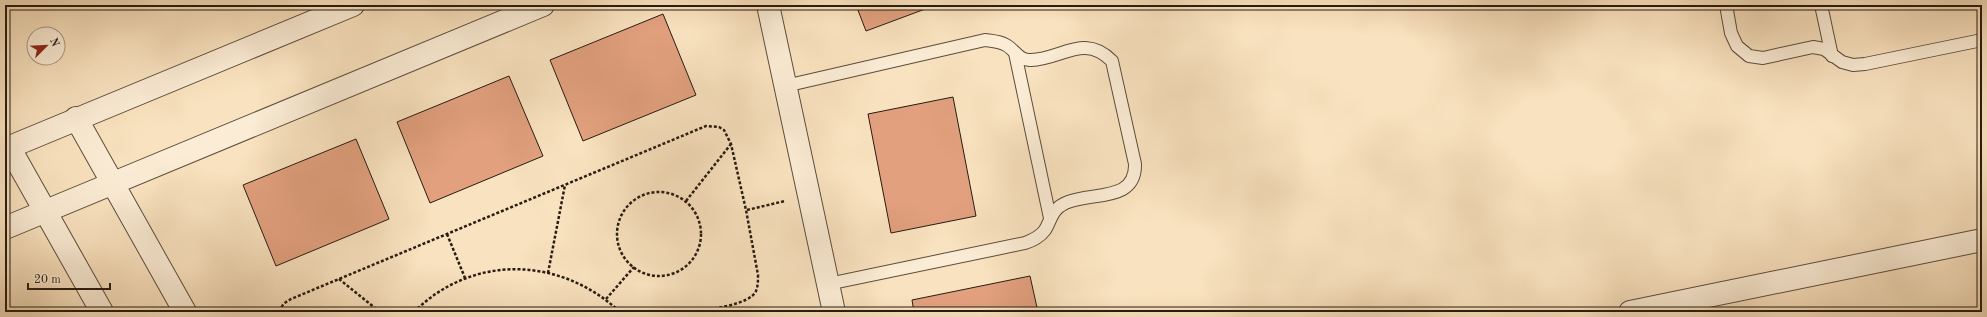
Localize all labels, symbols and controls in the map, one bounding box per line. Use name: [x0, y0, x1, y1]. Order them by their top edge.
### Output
north arrow: [26, 26, 66, 66]
text: N: [47, 36, 61, 49]
scale bar: [28, 265, 110, 291]
text: 20 m: [34, 274, 61, 286]

